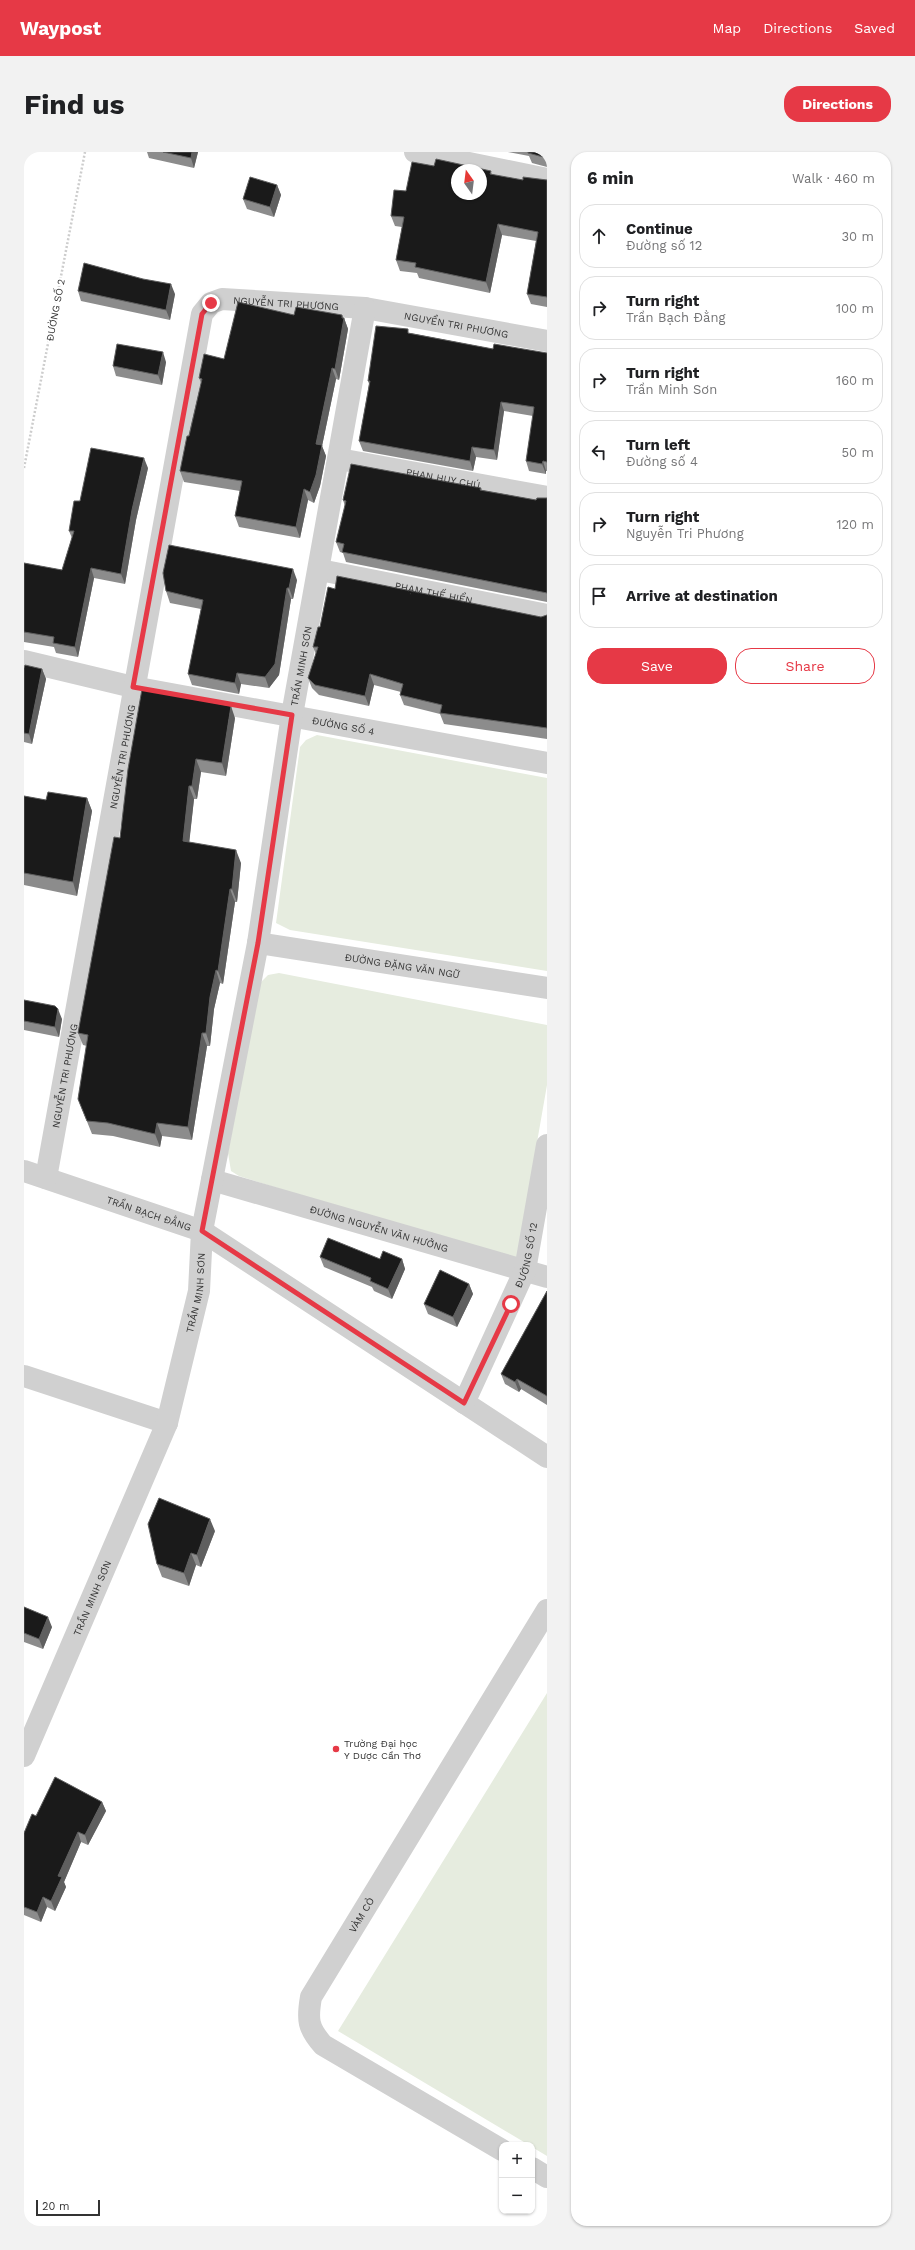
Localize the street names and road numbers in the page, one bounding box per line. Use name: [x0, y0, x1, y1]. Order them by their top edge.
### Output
street label: ĐƯỜNG SỐ 2: [43, 278, 67, 342]
street label: NGUYỄN TRI PHƯƠNG: [233, 294, 339, 312]
street label: NGUYỂN TRI PHƯƠNG: [403, 310, 509, 340]
street label: PHAN HUY CHÚ: [405, 466, 481, 491]
street label: PHẠM THẾ HIỂN: [394, 580, 474, 606]
street label: TRẦN MINH SƠN: [289, 625, 314, 707]
street label: NGUYỄN TRI PHƯƠNG: [108, 704, 137, 810]
street label: ĐƯỜNG SỐ 4: [311, 715, 376, 737]
street label: ĐƯỜNG ĐẶNG VĂN NGỮ: [344, 952, 461, 980]
street label: NGUYỄN TRI PHƯƠNG: [50, 1023, 80, 1129]
street label: TRẦN BẠCH ĐẰNG: [105, 1194, 193, 1233]
street label: ĐƯỜNG NGUYỄN VĂN HƯỞNG: [308, 1204, 450, 1254]
street label: ĐƯỜNG SỐ 12: [513, 1222, 539, 1290]
street label: TRẦN MINH SƠN: [184, 1253, 207, 1334]
street label: TRẦN MINH SƠN: [71, 1559, 113, 1638]
street label: VÀM CỎ: [347, 1896, 376, 1934]

